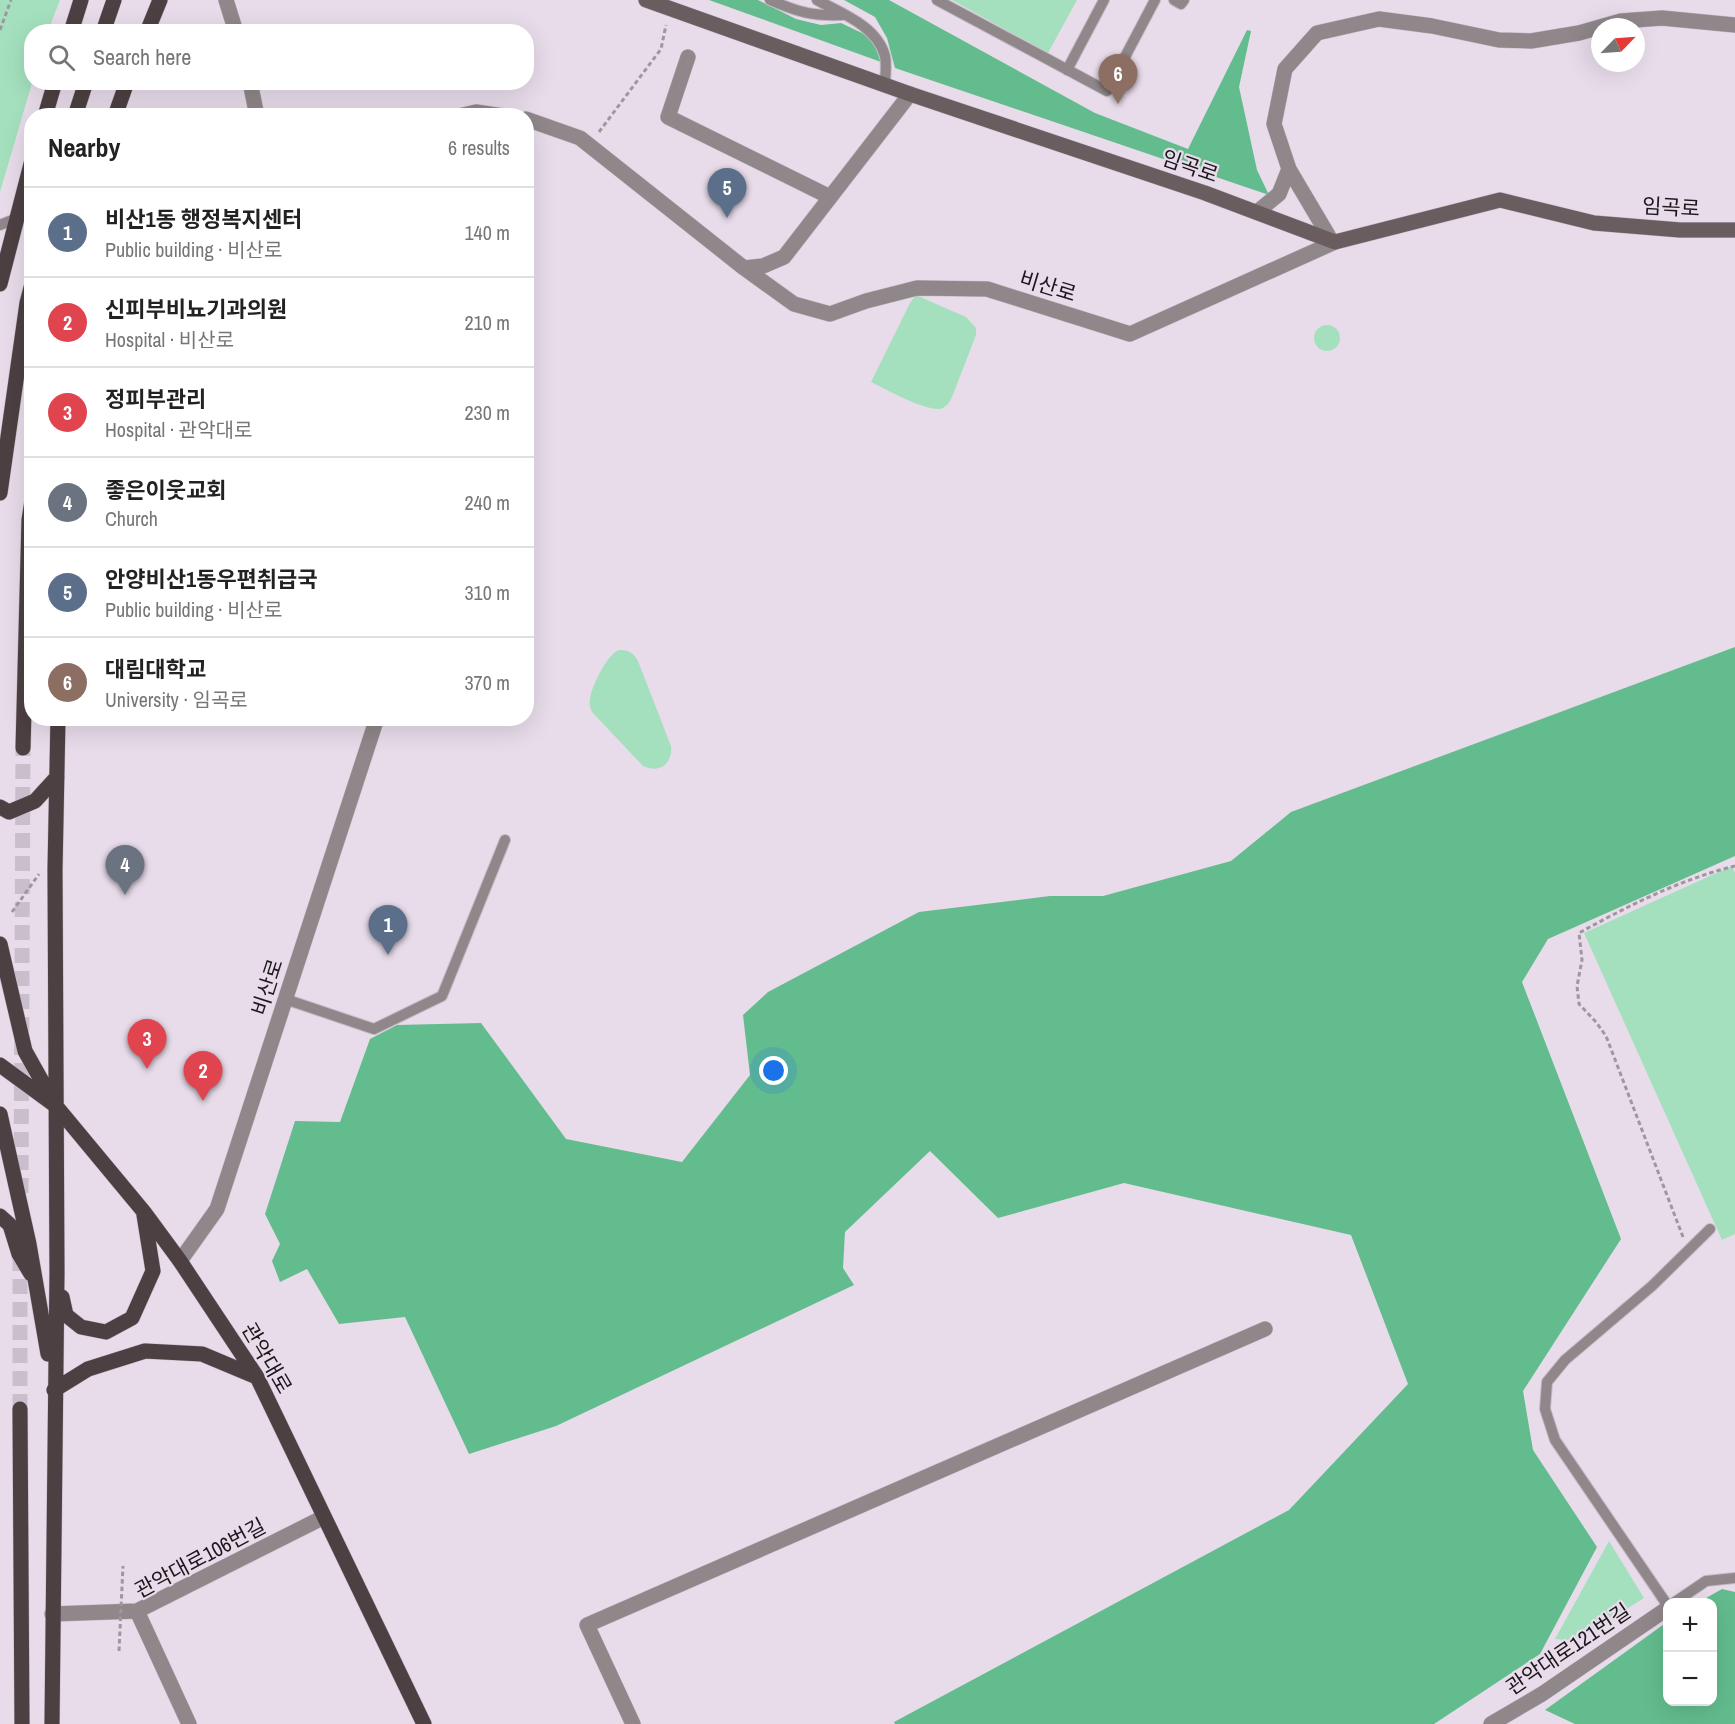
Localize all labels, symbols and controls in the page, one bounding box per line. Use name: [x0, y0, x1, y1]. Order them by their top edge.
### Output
north arrow: [1591, 18, 1645, 72]
search box: [24, 24, 534, 90]
icon: search: [45, 41, 78, 74]
text: Search here: [93, 42, 191, 72]
pin: 6: [1098, 54, 1138, 104]
text: Nearby: [48, 130, 120, 165]
text: 6 results: [448, 134, 510, 161]
street label: 임곡로: [1158, 143, 1222, 189]
pin: 5: [708, 168, 746, 218]
street label: 임곡로: [1641, 191, 1701, 223]
text: 비산1동 행정복지센터: [105, 204, 302, 234]
text: 1: [63, 219, 72, 246]
text: 140 m: [464, 219, 510, 246]
text: Public building · 비산로: [105, 236, 282, 263]
street label: 비산로: [1016, 264, 1080, 308]
text: 신피부비뇨기과의원: [105, 294, 287, 324]
text: 2: [63, 309, 72, 336]
text: 210 m: [464, 309, 510, 336]
text: Hospital · 비산로: [105, 326, 234, 353]
text: 정피부관리: [105, 384, 206, 414]
text: 3: [63, 399, 72, 426]
text: 230 m: [464, 399, 510, 426]
text: Hospital · 관악대로: [105, 416, 252, 443]
text: 좋은이웃교회: [105, 475, 226, 505]
text: 4: [63, 489, 72, 516]
text: 240 m: [464, 489, 510, 516]
text: Church: [105, 505, 158, 532]
text: 안양비산1동우편취급국: [105, 564, 317, 594]
text: 5: [63, 579, 72, 606]
text: 310 m: [464, 579, 510, 606]
text: Public building · 비산로: [105, 596, 282, 623]
text: 대림대학교: [105, 654, 206, 684]
text: 6: [63, 669, 72, 696]
text: 370 m: [464, 669, 510, 696]
text: University · 임곡로: [105, 686, 248, 713]
pin: 4: [106, 846, 144, 895]
pin: 1: [368, 906, 408, 955]
street label: 비산로: [244, 955, 290, 1019]
pin: 3: [128, 1020, 166, 1069]
pin: 2: [184, 1052, 222, 1101]
your location: [759, 1056, 788, 1085]
street label: 관악대로: [235, 1317, 299, 1399]
street label: 관악대로106번길: [129, 1511, 271, 1605]
street label: 관악대로121번길: [1500, 1597, 1636, 1701]
map controls: [1663, 1598, 1717, 1706]
button: +: [1663, 1598, 1717, 1652]
button: −: [1663, 1652, 1717, 1706]

